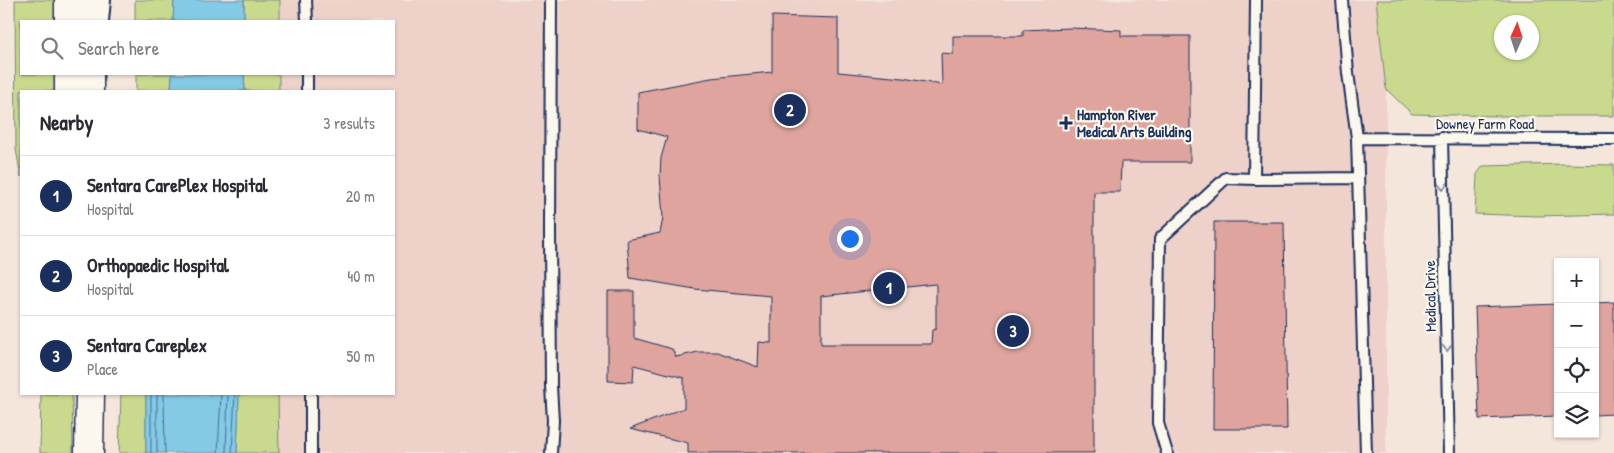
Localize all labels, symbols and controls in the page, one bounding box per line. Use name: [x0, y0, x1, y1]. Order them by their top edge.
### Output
north arrow: [1494, 15, 1539, 60]
search box: [20, 20, 395, 75]
icon: search: [38, 34, 66, 62]
text: Search here: [78, 35, 159, 61]
pin: 2: [774, 91, 806, 129]
place label: Hampton River Medical Arts Building: [1077, 104, 1192, 143]
text: Nearby: [40, 108, 93, 137]
text: 3 results: [323, 112, 375, 134]
street label: Downey Farm Road: [1436, 113, 1534, 134]
marker: Hampton River Medical Arts Building: [1059, 116, 1073, 130]
text: Sentara CarePlex Hospital: [87, 172, 268, 198]
one-way arrow: [1437, 182, 1448, 190]
text: 1: [53, 185, 59, 207]
text: 20 m: [346, 185, 375, 207]
text: Hospital: [87, 198, 134, 220]
your location: [837, 226, 863, 252]
text: Orthopaedic Hospital: [87, 252, 229, 278]
map controls: [1554, 258, 1599, 438]
button: +: [1554, 258, 1599, 303]
street label: Medical Drive: [1419, 260, 1441, 332]
text: 2: [52, 265, 60, 287]
text: 40 m: [347, 265, 375, 287]
pin: 1: [873, 269, 905, 307]
text: Hospital: [87, 278, 134, 300]
button: −: [1554, 303, 1599, 348]
pin: 3: [997, 312, 1029, 350]
text: Sentara Careplex: [87, 332, 207, 358]
text: 3: [52, 345, 60, 367]
text: 50 m: [347, 345, 375, 367]
one-way arrow: [1441, 345, 1452, 353]
button: locate: [1554, 348, 1599, 393]
text: Place: [87, 358, 118, 380]
button: layers: [1554, 393, 1599, 438]

